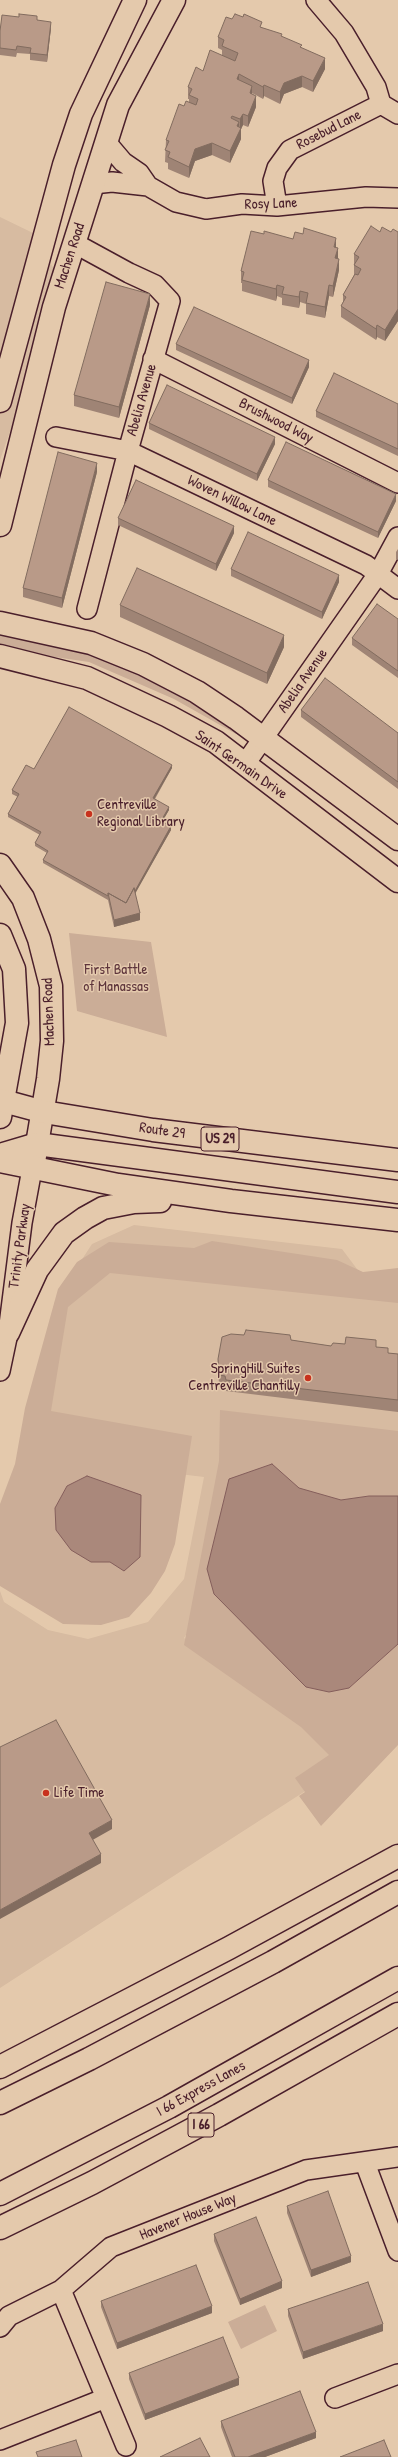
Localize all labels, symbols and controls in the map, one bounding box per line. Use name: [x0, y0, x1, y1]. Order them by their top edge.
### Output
street label: Rosebud Lane: [294, 106, 364, 154]
street label: Rosy Lane: [244, 194, 298, 214]
street label: Machen Road: [51, 221, 89, 291]
street label: Abelia Avenue: [123, 362, 161, 438]
street label: Brushwood Way: [236, 395, 316, 447]
street label: Woven Willow Lane: [184, 472, 280, 530]
street label: Abelia Avenue: [274, 645, 332, 717]
street label: Saint Germain Drive: [191, 727, 291, 803]
place label: Centreville Regional Library: [97, 796, 185, 831]
marker: Centreville Regional Library: [84, 809, 94, 819]
park label: First Battle of Manassas: [83, 961, 149, 996]
street label: Machen Road: [39, 978, 59, 1046]
street label: Route 29: [138, 1119, 186, 1143]
road number: US 29: [201, 1127, 239, 1151]
street label: Trinity Parkway: [5, 1202, 35, 1290]
place label: SpringHill Suites Centreville Chantilly: [188, 1360, 300, 1395]
marker: SpringHill Suites Centreville Chantilly: [303, 1373, 313, 1383]
place label: Life Time: [54, 1784, 104, 1802]
marker: Life Time: [41, 1788, 51, 1798]
street label: I 66 Express Lanes: [153, 2057, 249, 2121]
road number: I 66: [188, 2113, 214, 2137]
street label: Havener House Way: [137, 2189, 239, 2245]

